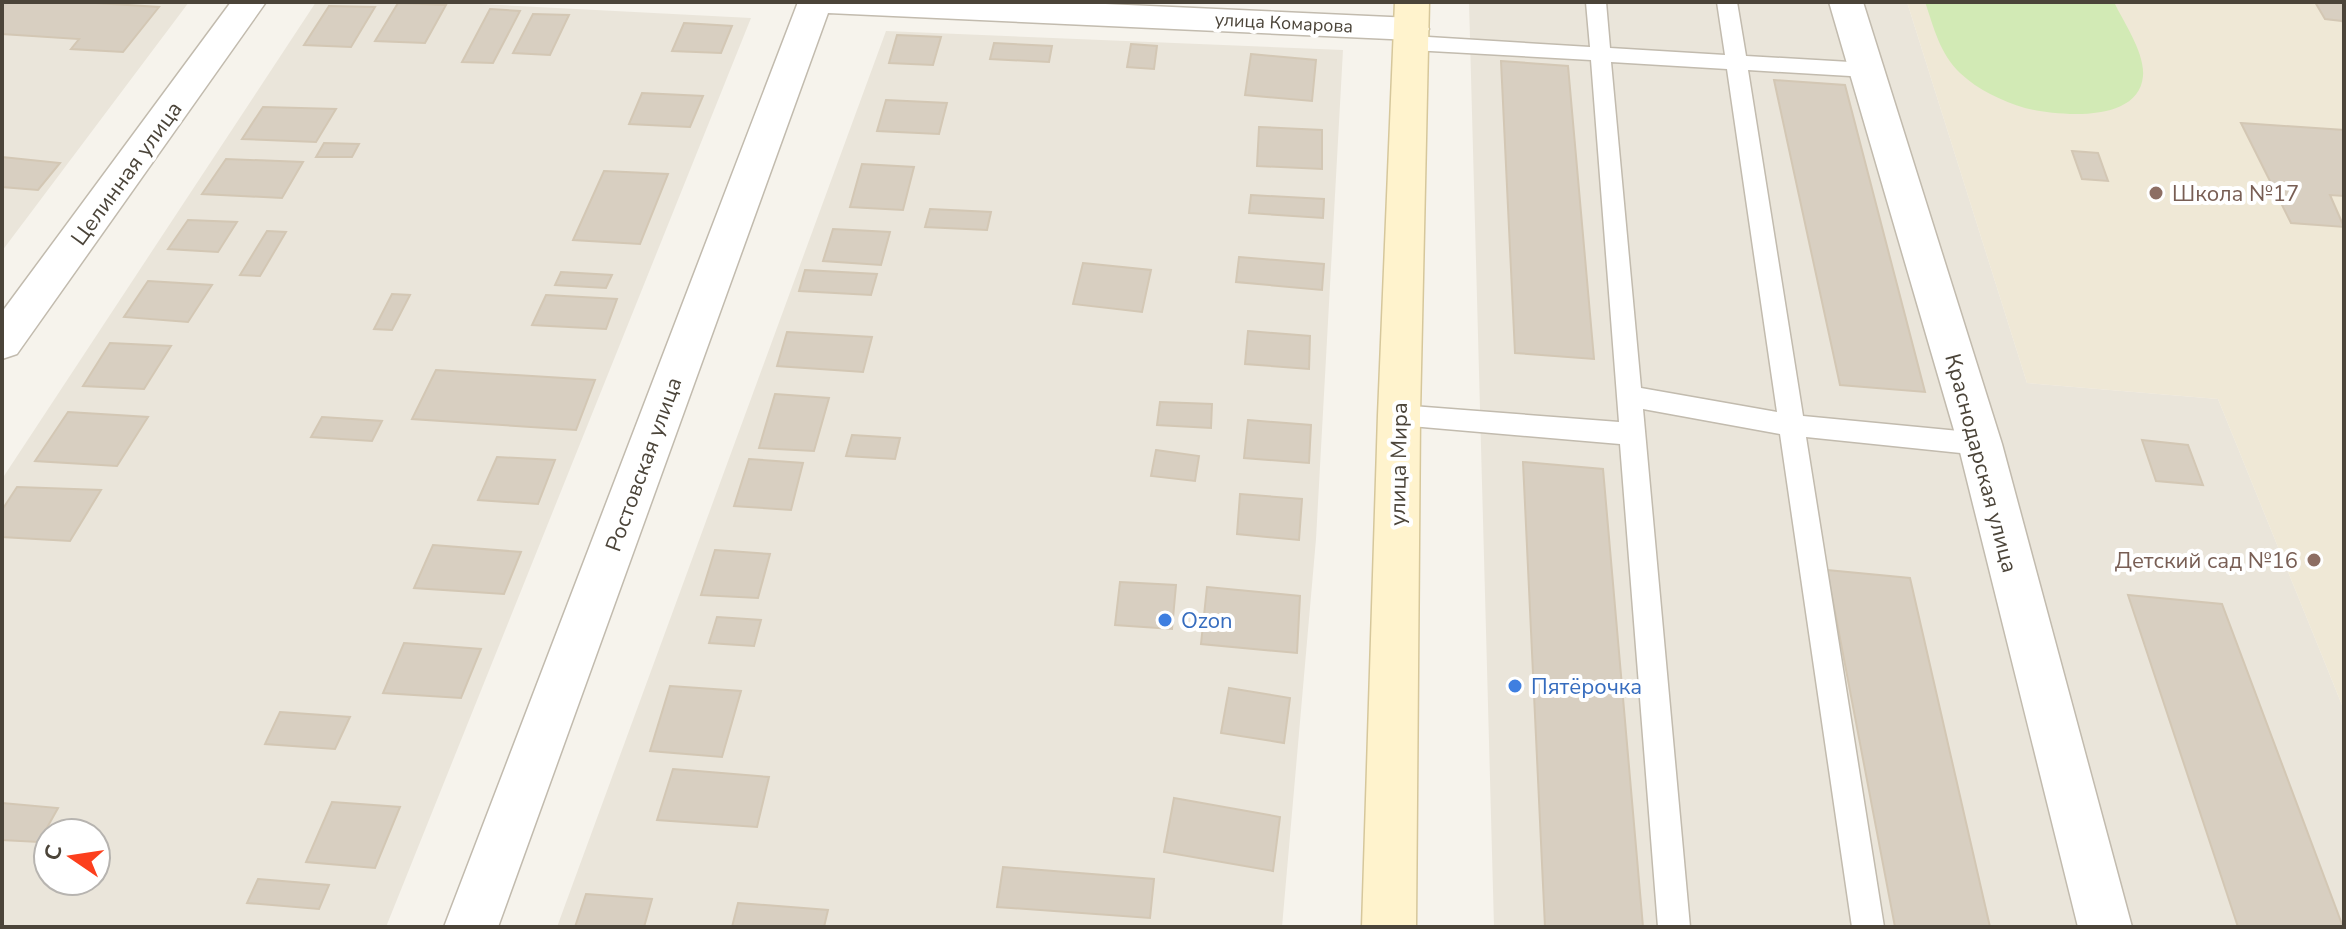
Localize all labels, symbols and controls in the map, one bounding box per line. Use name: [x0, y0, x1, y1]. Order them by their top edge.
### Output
street label: улица Комарова: [1214, 7, 1354, 39]
street label: Целинная улица: [64, 95, 189, 252]
place label: Школа №17: [2172, 179, 2299, 209]
marker: Школа №17: [2147, 184, 2165, 202]
street label: Краснодарская улица: [1937, 351, 2025, 576]
street label: Ростовская улица: [598, 373, 689, 556]
street label: улица Мира: [1383, 402, 1415, 526]
place label: Детский сад №16: [2115, 546, 2298, 576]
marker: Детский сад №16: [2305, 551, 2323, 569]
place label: Ozon: [1181, 606, 1233, 636]
marker: Ozon: [1156, 611, 1174, 629]
place label: Пятёрочка: [1531, 672, 1642, 702]
marker: Пятёрочка: [1506, 677, 1524, 695]
north arrow: [32, 817, 112, 897]
text: С: [37, 842, 70, 863]

